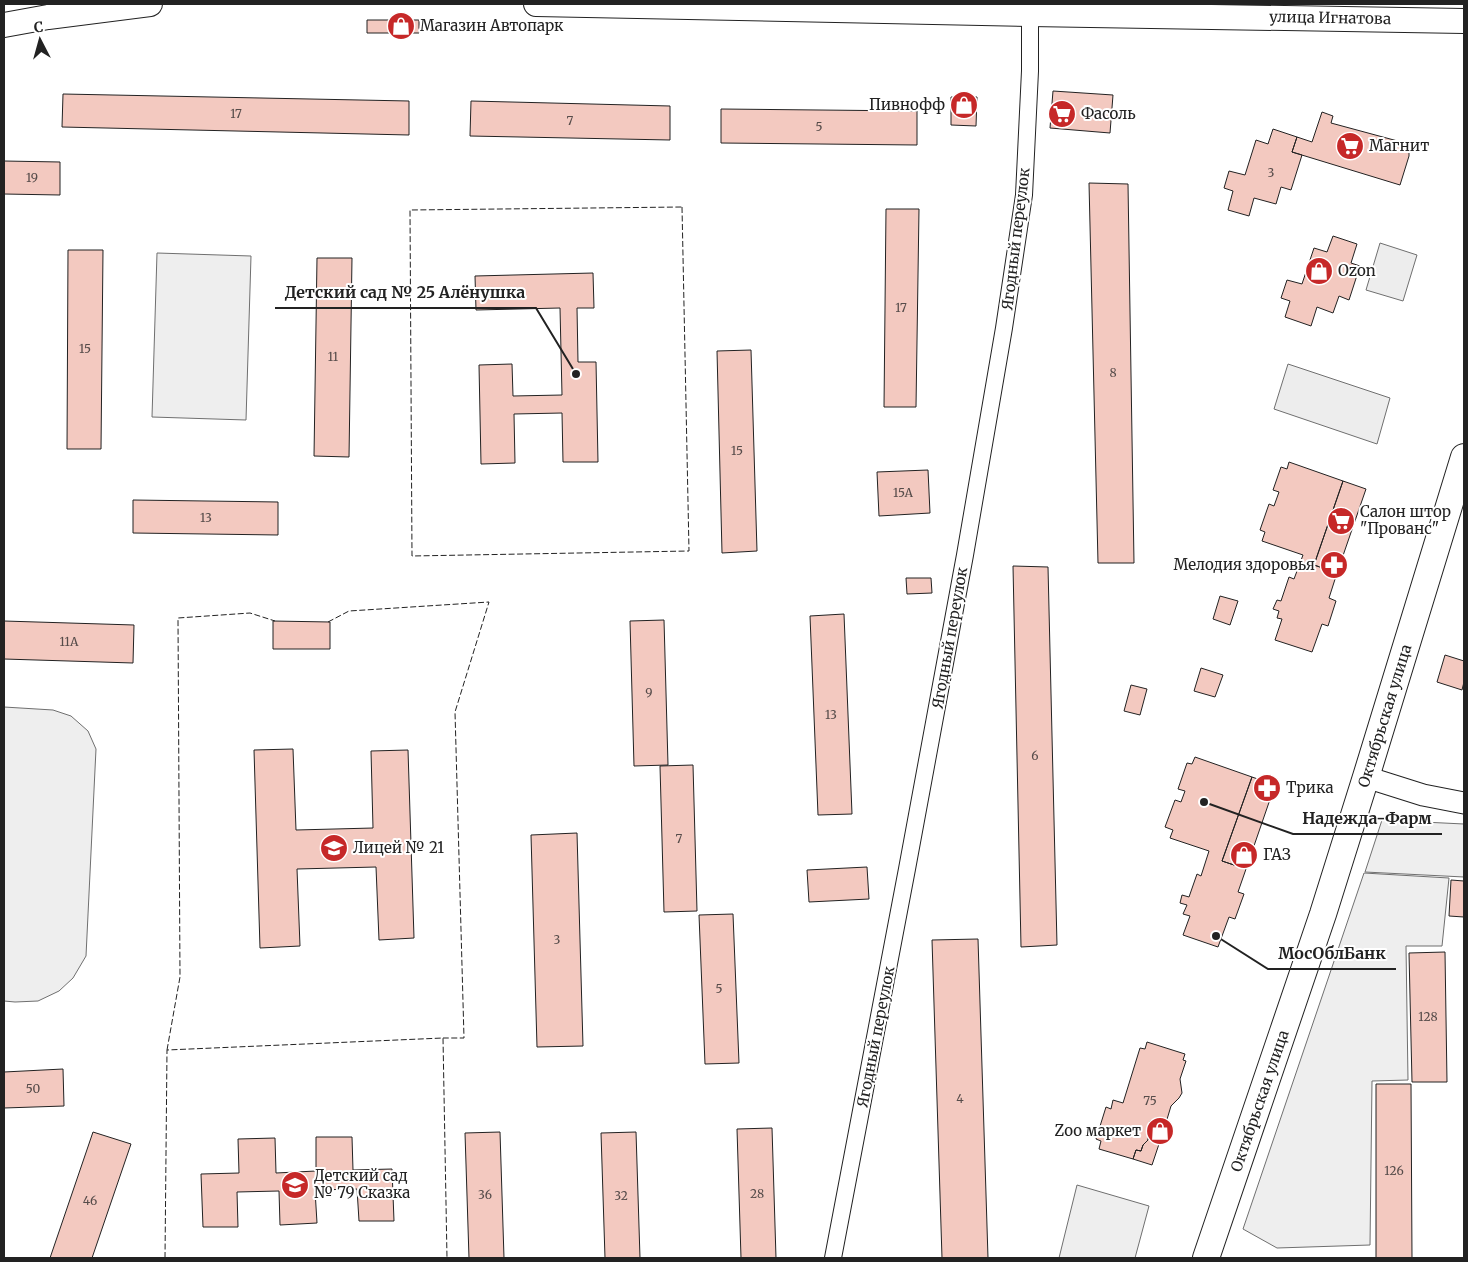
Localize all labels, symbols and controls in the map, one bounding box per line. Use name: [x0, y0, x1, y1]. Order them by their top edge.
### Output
street label: улица Игнатова: [1269, 7, 1391, 28]
shop icon: Магазин Автопарк: [386, 11, 416, 41]
north arrow: [15, 15, 65, 65]
place label: Магазин Автопарк: [420, 16, 564, 35]
text: С: [33, 18, 44, 37]
shop icon: Пивнофф: [949, 90, 979, 120]
place label: Пивнофф: [869, 95, 945, 114]
supermarket icon: Фасоль: [1047, 99, 1077, 129]
place label: Фасоль: [1081, 104, 1136, 123]
house number: 17: [230, 106, 242, 121]
house number: 7: [567, 113, 574, 128]
house number: 5: [815, 119, 823, 134]
supermarket icon: Магнит: [1335, 131, 1365, 161]
place label: Магнит: [1369, 136, 1429, 155]
house number: 3: [1268, 165, 1275, 180]
street label: Ягодный переулок: [997, 166, 1034, 311]
house number: 19: [26, 170, 38, 185]
shop icon: Ozon: [1304, 256, 1334, 286]
place label: Ozon: [1338, 261, 1376, 280]
callout: Детский сад № 25 Алёнушка: [275, 277, 536, 308]
text: Детский сад № 25 Алёнушка: [285, 282, 525, 302]
house number: 17: [895, 300, 907, 315]
house number: 15: [79, 341, 91, 356]
house number: 11: [328, 349, 339, 364]
house number: 8: [1109, 365, 1117, 380]
house number: 15: [731, 443, 743, 458]
house number: 15А: [893, 485, 914, 500]
place label: Салон штор "Прованс": [1360, 502, 1451, 538]
supermarket icon: Салон штор "Прованс": [1326, 506, 1356, 536]
house number: 13: [200, 510, 212, 525]
pharmacy icon: Мелодия здоровья: [1319, 550, 1349, 580]
place label: Мелодия здоровья: [1174, 555, 1315, 574]
street label: Ягодный переулок: [928, 565, 971, 710]
house number: 11А: [59, 634, 79, 649]
street label: Октябрьская улица: [1354, 642, 1415, 790]
house number: 9: [645, 685, 653, 700]
house number: 13: [825, 707, 837, 722]
house number: 6: [1031, 748, 1039, 763]
pharmacy icon: Трика: [1252, 773, 1282, 803]
place label: Трика: [1286, 778, 1333, 797]
callout: Надежда-Фарм: [1293, 803, 1442, 834]
text: Надежда-Фарм: [1302, 808, 1432, 828]
house number: 7: [676, 831, 683, 846]
school or university icon: Лицей № 21: [319, 833, 349, 863]
place label: Лицей № 21: [353, 838, 444, 857]
shop icon: ГАЗ: [1229, 840, 1259, 870]
place label: ГАЗ: [1263, 845, 1291, 864]
house number: 3: [554, 932, 561, 947]
callout: МосОблБанк: [1268, 938, 1396, 969]
text: МосОблБанк: [1278, 943, 1386, 963]
street label: Ягодный переулок: [852, 964, 899, 1109]
house number: 5: [715, 981, 723, 996]
house number: 128: [1418, 1009, 1438, 1024]
street label: Октябрьская улица: [1226, 1027, 1293, 1174]
house number: 50: [26, 1081, 41, 1096]
house number: 4: [956, 1091, 964, 1106]
house number: 75: [1143, 1093, 1157, 1108]
shop icon: Zoo маркет: [1145, 1116, 1175, 1146]
place label: Zoo маркет: [1054, 1121, 1141, 1140]
house number: 126: [1384, 1163, 1404, 1178]
place label: Детский сад № 79 Сказка: [314, 1166, 410, 1202]
school or university icon: Детский сад № 79 Сказка: [280, 1170, 310, 1200]
house number: 28: [750, 1186, 764, 1201]
house number: 36: [478, 1187, 492, 1202]
house number: 32: [614, 1188, 628, 1203]
house number: 46: [83, 1193, 97, 1208]

